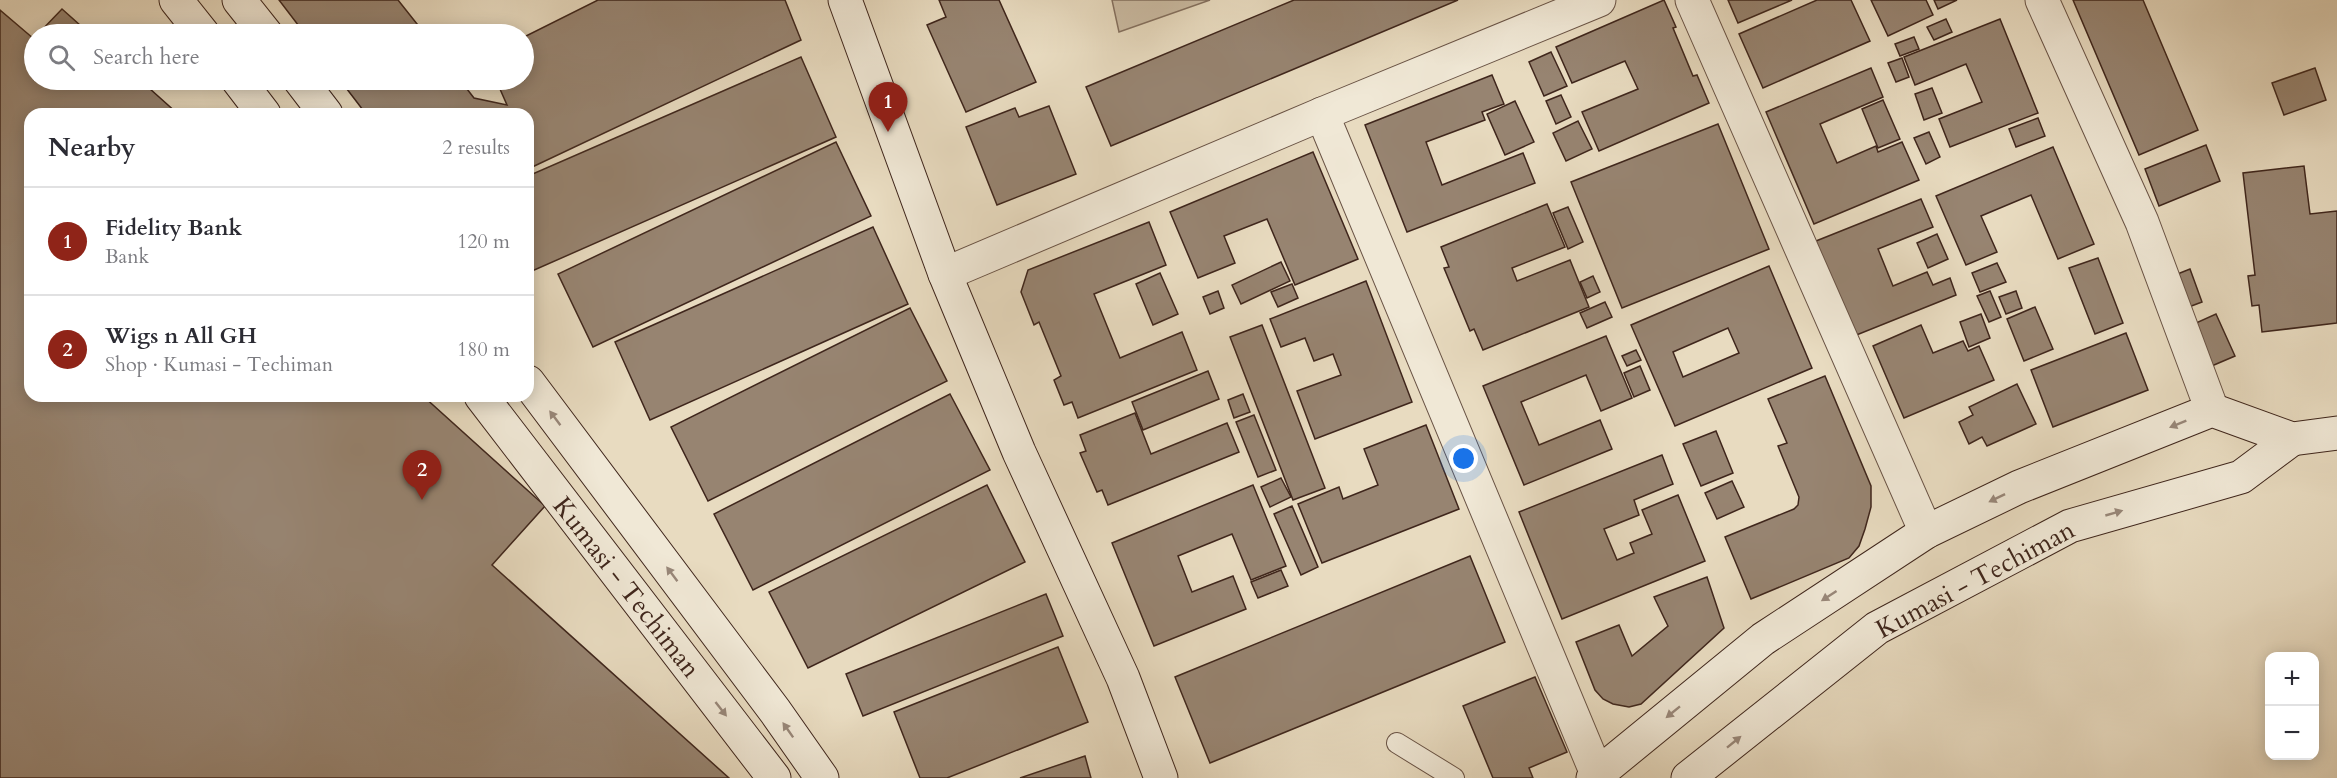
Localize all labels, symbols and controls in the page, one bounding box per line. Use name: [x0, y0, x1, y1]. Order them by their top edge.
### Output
search box: [24, 24, 534, 90]
icon: search: [45, 41, 78, 74]
text: Search here: [93, 42, 200, 72]
pin: 1: [868, 82, 908, 132]
text: Nearby: [48, 130, 136, 165]
text: 2 results: [442, 134, 510, 161]
text: Fidelity Bank: [105, 213, 242, 243]
text: 1: [62, 228, 73, 255]
text: 120 m: [457, 228, 510, 255]
text: Bank: [105, 243, 149, 270]
text: Wigs n All GH: [105, 321, 257, 351]
text: 2: [62, 336, 73, 363]
text: 180 m: [457, 336, 510, 363]
text: Shop · Kumasi - Techiman: [105, 351, 333, 378]
one-way arrow: [549, 410, 561, 425]
one-way arrow: [2169, 420, 2187, 429]
your location: [1449, 444, 1478, 473]
pin: 2: [402, 450, 442, 500]
street label: Kumasi - Techiman: [545, 490, 708, 685]
one-way arrow: [1989, 493, 2006, 502]
one-way arrow: [2105, 508, 2123, 517]
street label: Kumasi - Techiman: [1870, 512, 2081, 647]
one-way arrow: [666, 566, 678, 582]
one-way arrow: [1821, 590, 1837, 601]
map controls: [2265, 652, 2319, 760]
button: +: [2265, 652, 2319, 706]
one-way arrow: [715, 701, 727, 716]
one-way arrow: [1666, 705, 1681, 718]
button: −: [2265, 706, 2319, 760]
one-way arrow: [783, 722, 794, 738]
one-way arrow: [1726, 735, 1742, 748]

